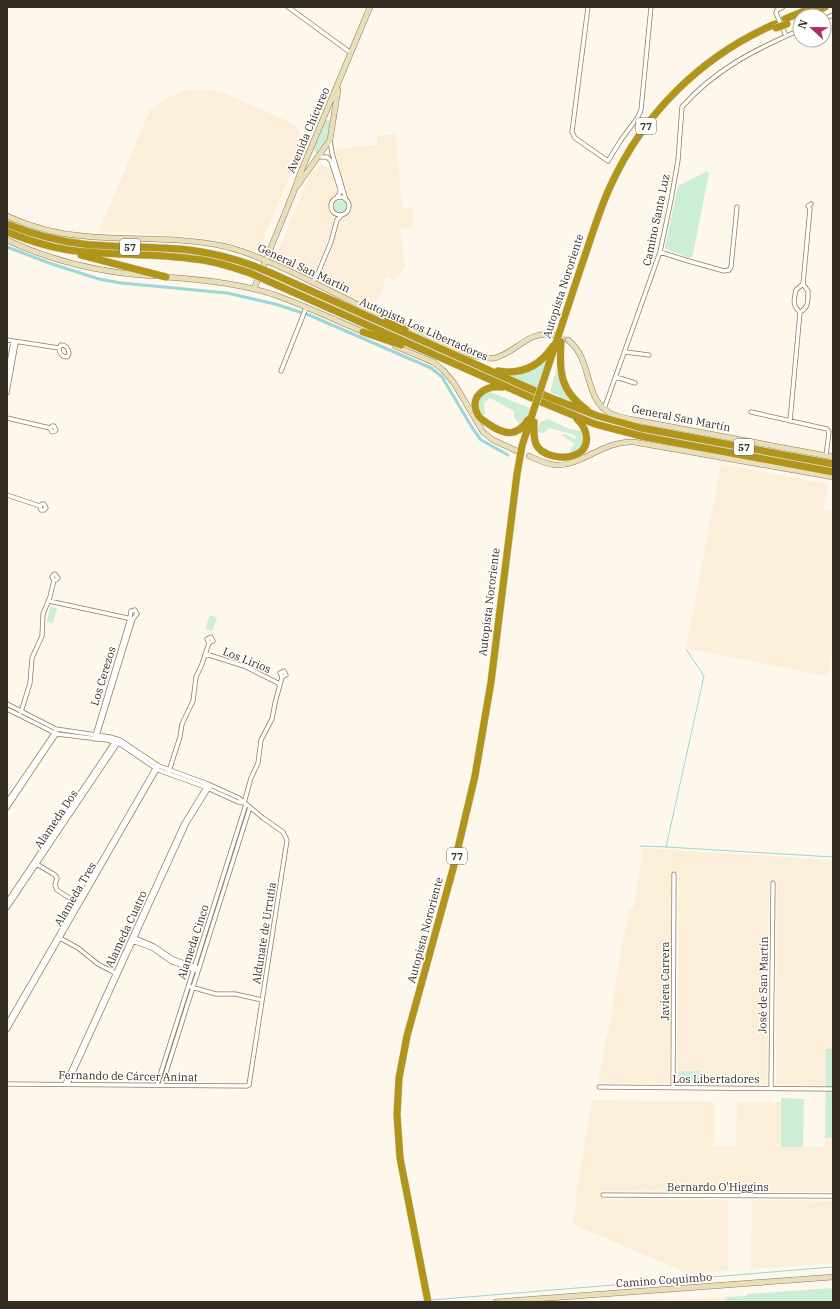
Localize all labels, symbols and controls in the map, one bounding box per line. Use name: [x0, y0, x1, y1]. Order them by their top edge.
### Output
north arrow: [792, 8, 832, 48]
text: N: [795, 17, 811, 31]
street label: Avenida Chicureo: [284, 85, 332, 175]
road number: 77: [636, 118, 656, 134]
street label: Camino Santa Luz: [639, 172, 673, 267]
street label: Autopista Nororiente: [540, 232, 587, 340]
road number: 57: [120, 239, 140, 255]
street label: General San Martín: [255, 240, 353, 296]
street label: Autopista Los Libertadores: [358, 294, 490, 364]
street label: General San Martín: [630, 402, 732, 434]
road number: 57: [734, 439, 754, 455]
street label: Autopista Nororiente: [475, 547, 503, 657]
street label: Los Lirios: [221, 644, 273, 676]
street label: Los Cerezos: [87, 645, 119, 707]
street label: Alameda Dos: [31, 787, 81, 851]
road number: 77: [447, 848, 467, 864]
street label: Alameda Tres: [51, 859, 99, 929]
street label: Autopista Nororiente: [404, 875, 446, 984]
street label: Aldunate de Urrutia: [249, 881, 279, 985]
street label: Alameda Cuatro: [102, 888, 150, 970]
street label: Alameda Cinco: [174, 903, 212, 981]
street label: José de San Martín: [755, 936, 771, 1034]
street label: Javiera Carrera: [658, 941, 672, 1021]
street label: Fernando de Cárcer Aninat: [58, 1068, 198, 1084]
street label: Los Libertadores: [672, 1072, 760, 1086]
street label: Bernardo O'Higgins: [667, 1180, 769, 1194]
street label: Camino Coquimbo: [615, 1270, 713, 1290]

